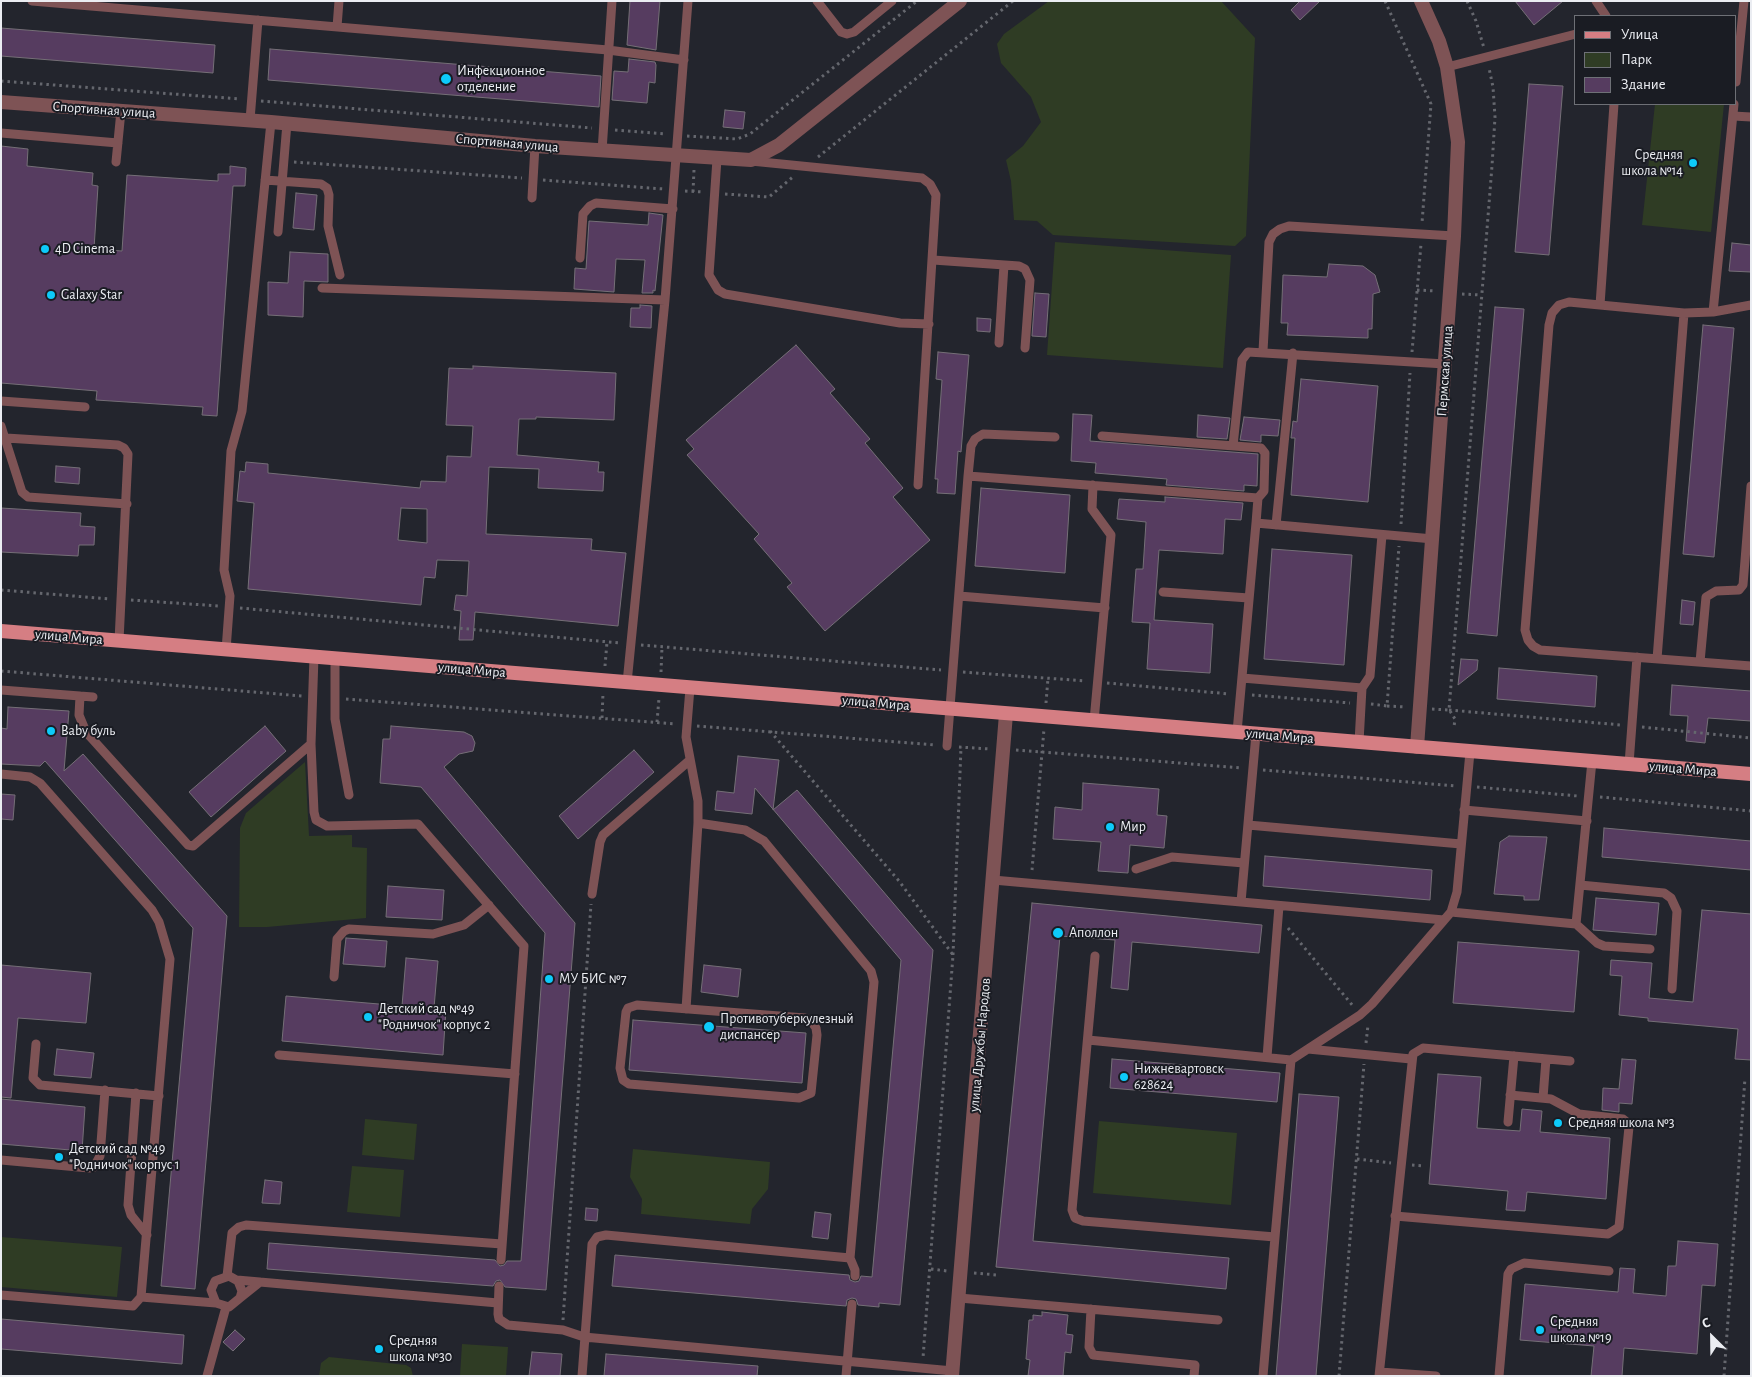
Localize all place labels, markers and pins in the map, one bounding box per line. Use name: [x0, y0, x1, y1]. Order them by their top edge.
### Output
place label: Инфекционное отделение: [457, 63, 545, 95]
marker: Инфекционное отделение: [439, 72, 453, 86]
place label: Средняя школа №14: [1621, 147, 1683, 180]
marker: Средняя школа №14: [1687, 157, 1699, 169]
place label: 4D Cinema: [55, 241, 115, 257]
marker: 4D Cinema: [39, 243, 51, 255]
place label: Galaxy Star: [61, 287, 122, 303]
marker: Galaxy Star: [45, 289, 57, 301]
place label: Baby буль: [61, 723, 115, 739]
marker: Baby буль: [45, 725, 57, 737]
place label: Мир: [1120, 819, 1146, 835]
marker: Мир: [1104, 821, 1116, 833]
place label: Аполлон: [1069, 925, 1118, 941]
marker: Аполлон: [1051, 926, 1065, 940]
place label: МУ БИС №7: [559, 971, 627, 987]
marker: МУ БИС №7: [543, 973, 555, 985]
place label: Детский сад №49 "Родничок" корпус 2: [378, 1001, 490, 1034]
marker: Детский сад №49 "Родничок" корпус 2: [362, 1011, 374, 1023]
place label: Противотуберкулезный диспансер: [720, 1011, 854, 1044]
marker: Противотуберкулезный диспансер: [702, 1020, 716, 1034]
place label: Нижневартовск 628624: [1134, 1061, 1224, 1094]
marker: Нижневартовск 628624: [1118, 1071, 1130, 1083]
place label: Средняя школа №3: [1568, 1115, 1675, 1131]
marker: Средняя школа №3: [1552, 1117, 1564, 1129]
place label: Детский сад №49 "Родничок" корпус 1: [69, 1141, 180, 1174]
marker: Детский сад №49 "Родничок" корпус 1: [53, 1151, 65, 1163]
place label: Средняя школа №19: [1550, 1314, 1612, 1346]
marker: Средняя школа №19: [1534, 1324, 1546, 1336]
place label: Средняя школа №30: [389, 1333, 452, 1365]
marker: Средняя школа №30: [373, 1343, 385, 1355]

